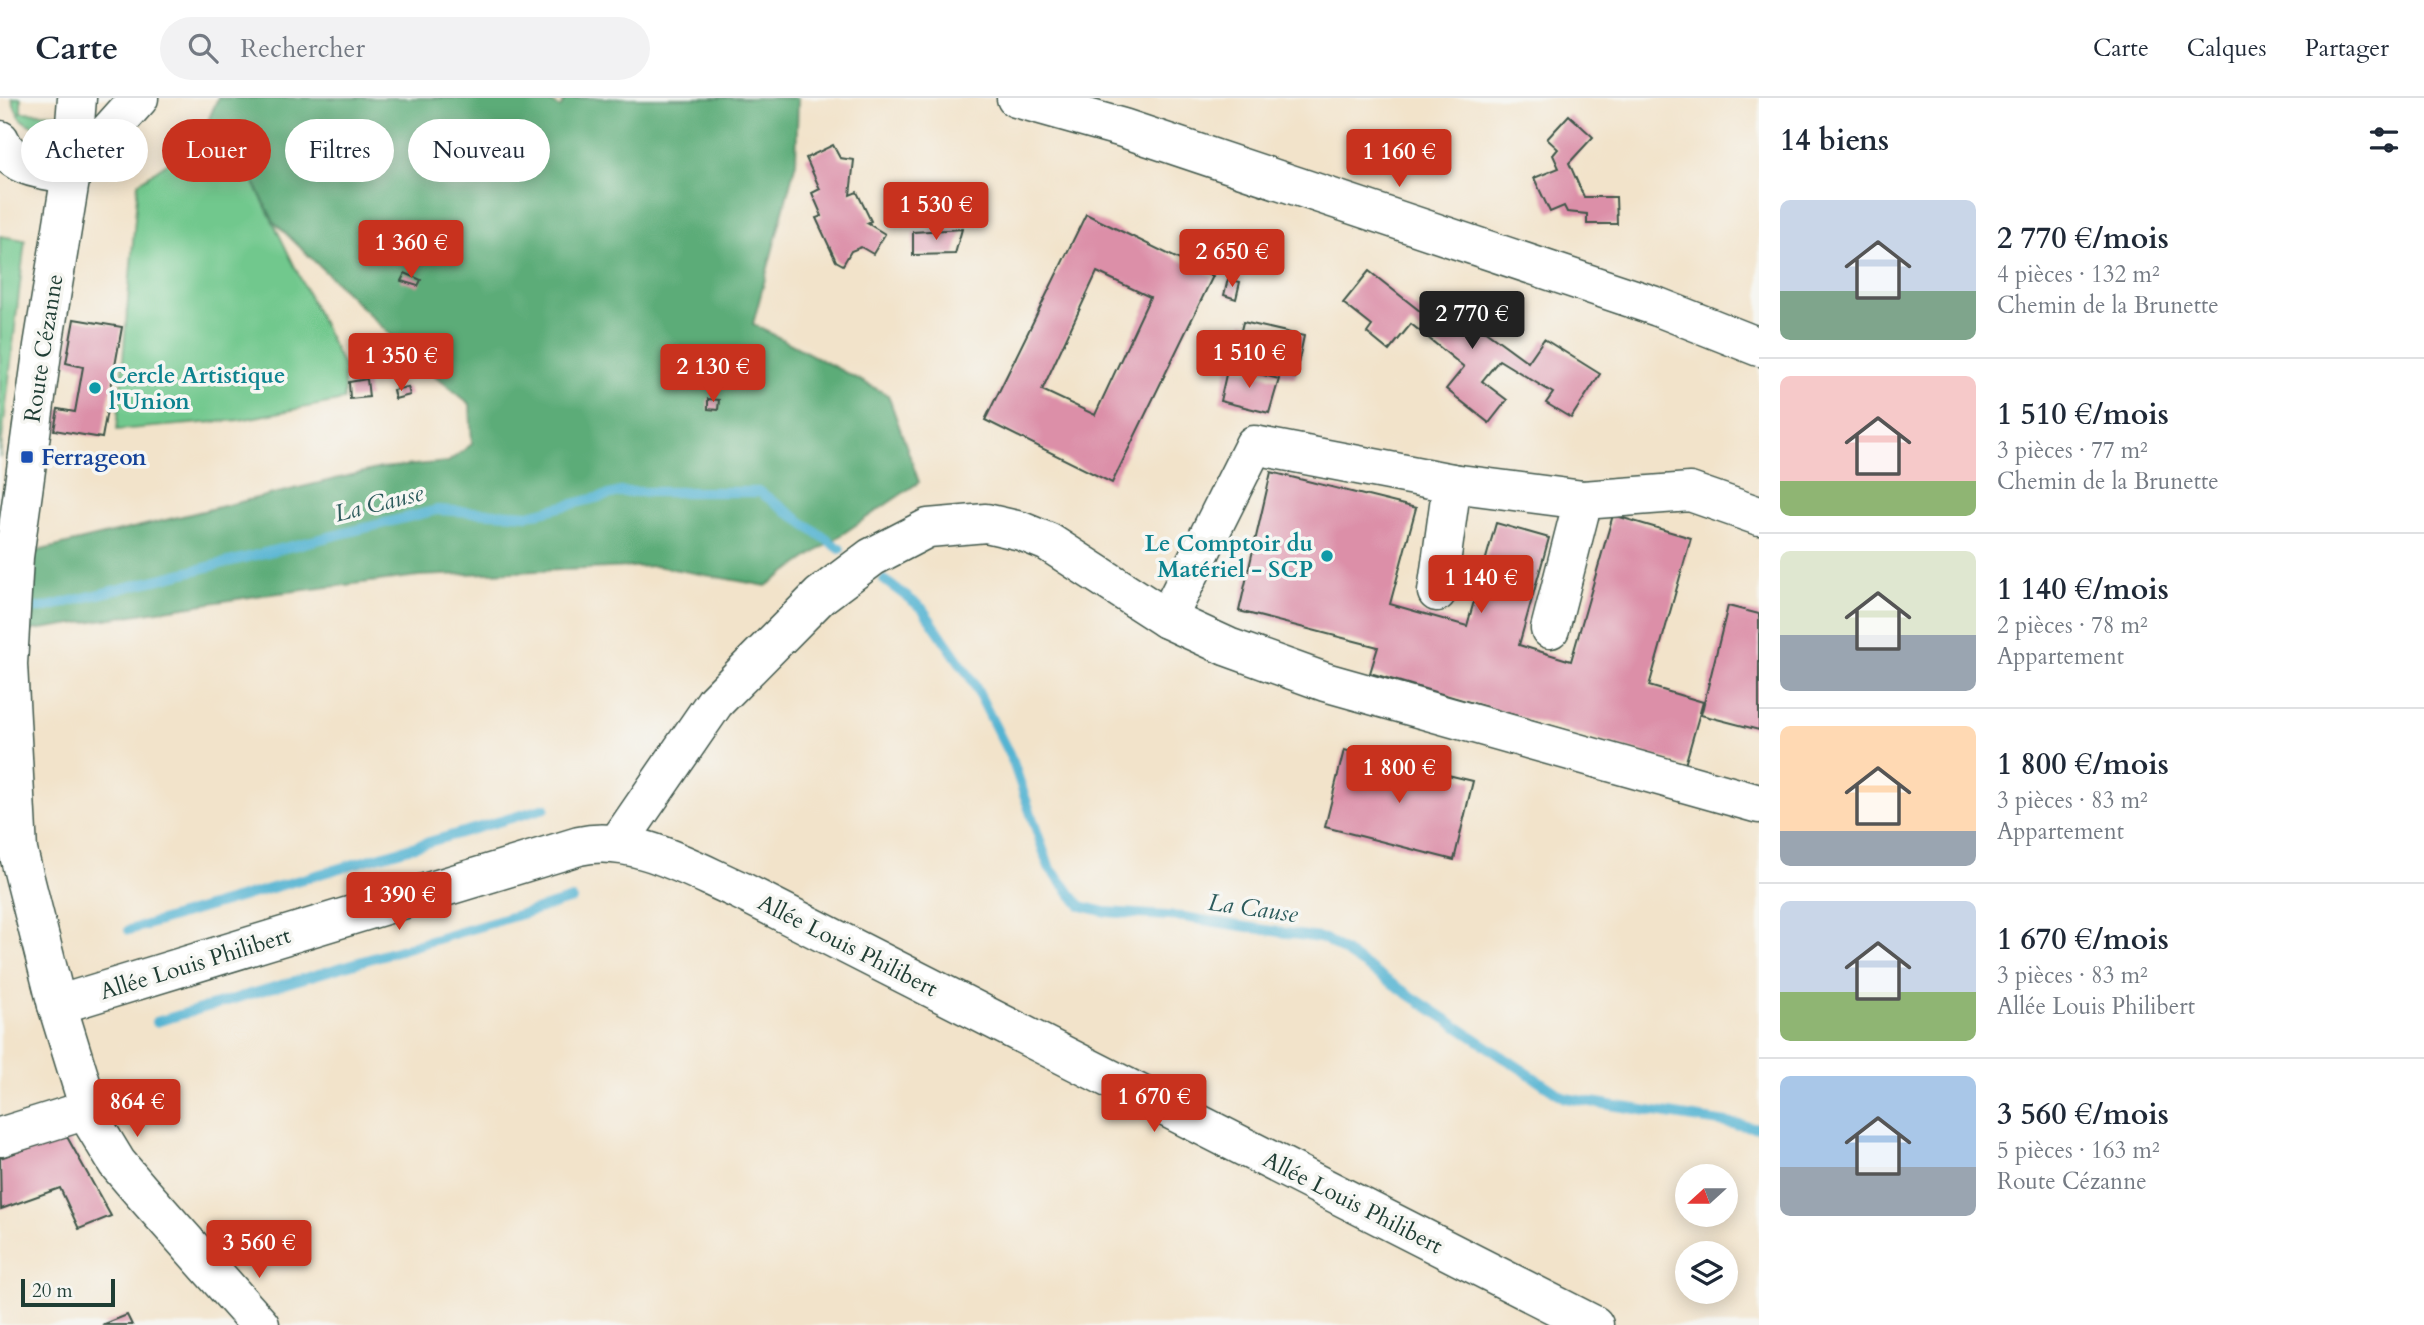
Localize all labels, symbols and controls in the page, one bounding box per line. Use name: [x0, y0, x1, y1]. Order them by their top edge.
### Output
search box: [160, 17, 650, 80]
text: Carte: [35, 26, 118, 71]
icon: search: [184, 29, 222, 67]
text: Rechercher: [240, 31, 365, 66]
text: Carte: [2093, 32, 2149, 65]
text: Calques: [2187, 32, 2267, 65]
text: Partager: [2305, 32, 2389, 65]
chip: Acheter: [21, 119, 148, 182]
chip: Louer: [162, 119, 271, 182]
chip: Filtres: [285, 119, 394, 182]
chip: Nouveau: [408, 119, 550, 182]
text: 14 biens: [1780, 120, 1889, 161]
icon: filters: [2365, 121, 2403, 159]
pin: 1 160 €: [1334, 130, 1464, 189]
text: 1 160 €: [1362, 136, 1436, 167]
pin: 1 530 €: [871, 183, 1001, 242]
text: 1 530 €: [899, 189, 973, 220]
text: 2 770 €/mois: [1997, 218, 2169, 259]
pin: 1 360 €: [346, 220, 476, 280]
text: 1 360 €: [374, 227, 448, 258]
icon: home: [1836, 228, 1920, 312]
pin: 2 650 €: [1167, 230, 1297, 289]
text: 2 650 €: [1195, 236, 1269, 267]
text: 4 pièces · 132 m²: [1997, 259, 2160, 290]
street label: Route Cézanne: [16, 272, 71, 424]
text: Chemin de la Brunette: [1997, 290, 2219, 321]
pin: 2 770 €: [1407, 292, 1537, 351]
text: 2 770 €: [1435, 298, 1509, 329]
pin: 1 510 €: [1184, 330, 1314, 390]
pin: 1 350 €: [336, 334, 466, 393]
text: 1 510 €: [1212, 337, 1286, 368]
text: 1 350 €: [364, 340, 438, 371]
pin: 2 130 €: [648, 344, 778, 404]
text: 2 130 €: [676, 351, 750, 382]
place label: Cercle Artistique l'Union: [109, 360, 285, 417]
marker: Cercle Artistique l'Union: [87, 380, 103, 396]
text: 1 510 €/mois: [1997, 394, 2169, 435]
icon: home: [1836, 404, 1920, 488]
text: 3 pièces · 77 m²: [1997, 435, 2148, 466]
place label: Ferrageon: [41, 442, 147, 473]
marker: Ferrageon: [19, 449, 35, 465]
text: Chemin de la Brunette: [1997, 466, 2219, 497]
water label: La Cause: [331, 476, 428, 530]
place label: Le Comptoir du Matériel - SCP: [1144, 528, 1313, 585]
marker: Le Comptoir du Matériel - SCP: [1319, 548, 1335, 564]
pin: 1 140 €: [1416, 556, 1546, 615]
text: 1 140 €: [1444, 562, 1518, 593]
text: 1 140 €/mois: [1997, 569, 2169, 610]
icon: home: [1836, 579, 1920, 663]
text: 2 pièces · 78 m²: [1997, 610, 2148, 641]
text: Appartement: [1997, 641, 2124, 672]
text: 1 800 €/mois: [1997, 744, 2169, 785]
pin: 1 800 €: [1334, 746, 1464, 805]
text: 1 800 €: [1362, 752, 1436, 783]
icon: home: [1836, 754, 1920, 838]
text: 3 pièces · 83 m²: [1997, 785, 2148, 816]
text: Appartement: [1997, 816, 2124, 847]
pin: 1 390 €: [334, 872, 464, 932]
text: 1 390 €: [362, 879, 436, 910]
water label: La Cause: [1206, 886, 1301, 931]
street label: Allée Louis Philibert: [753, 887, 943, 1004]
text: 1 670 €/mois: [1997, 919, 2169, 960]
street label: Allée Louis Philibert: [96, 920, 294, 1007]
icon: home: [1836, 929, 1920, 1013]
text: 3 pièces · 83 m²: [1997, 960, 2148, 991]
text: Allée Louis Philibert: [1997, 991, 2195, 1022]
pin: 1 670 €: [1089, 1074, 1219, 1134]
pin: 864 €: [88, 1080, 186, 1139]
text: 1 670 €: [1117, 1081, 1191, 1112]
text: 864 €: [109, 1086, 165, 1117]
text: 3 560 €/mois: [1997, 1094, 2169, 1135]
icon: home: [1836, 1104, 1920, 1188]
text: 5 pièces · 163 m²: [1997, 1135, 2160, 1166]
street label: Allée Louis Philibert: [1258, 1144, 1448, 1261]
north arrow: [1675, 1164, 1738, 1227]
map controls: [1675, 1164, 1738, 1304]
text: Route Cézanne: [1997, 1166, 2147, 1197]
pin: 3 560 €: [194, 1220, 324, 1280]
text: 3 560 €: [222, 1227, 296, 1258]
button: layers: [1675, 1241, 1738, 1304]
scale bar: [21, 1276, 116, 1308]
text: 20 m: [32, 1278, 73, 1304]

